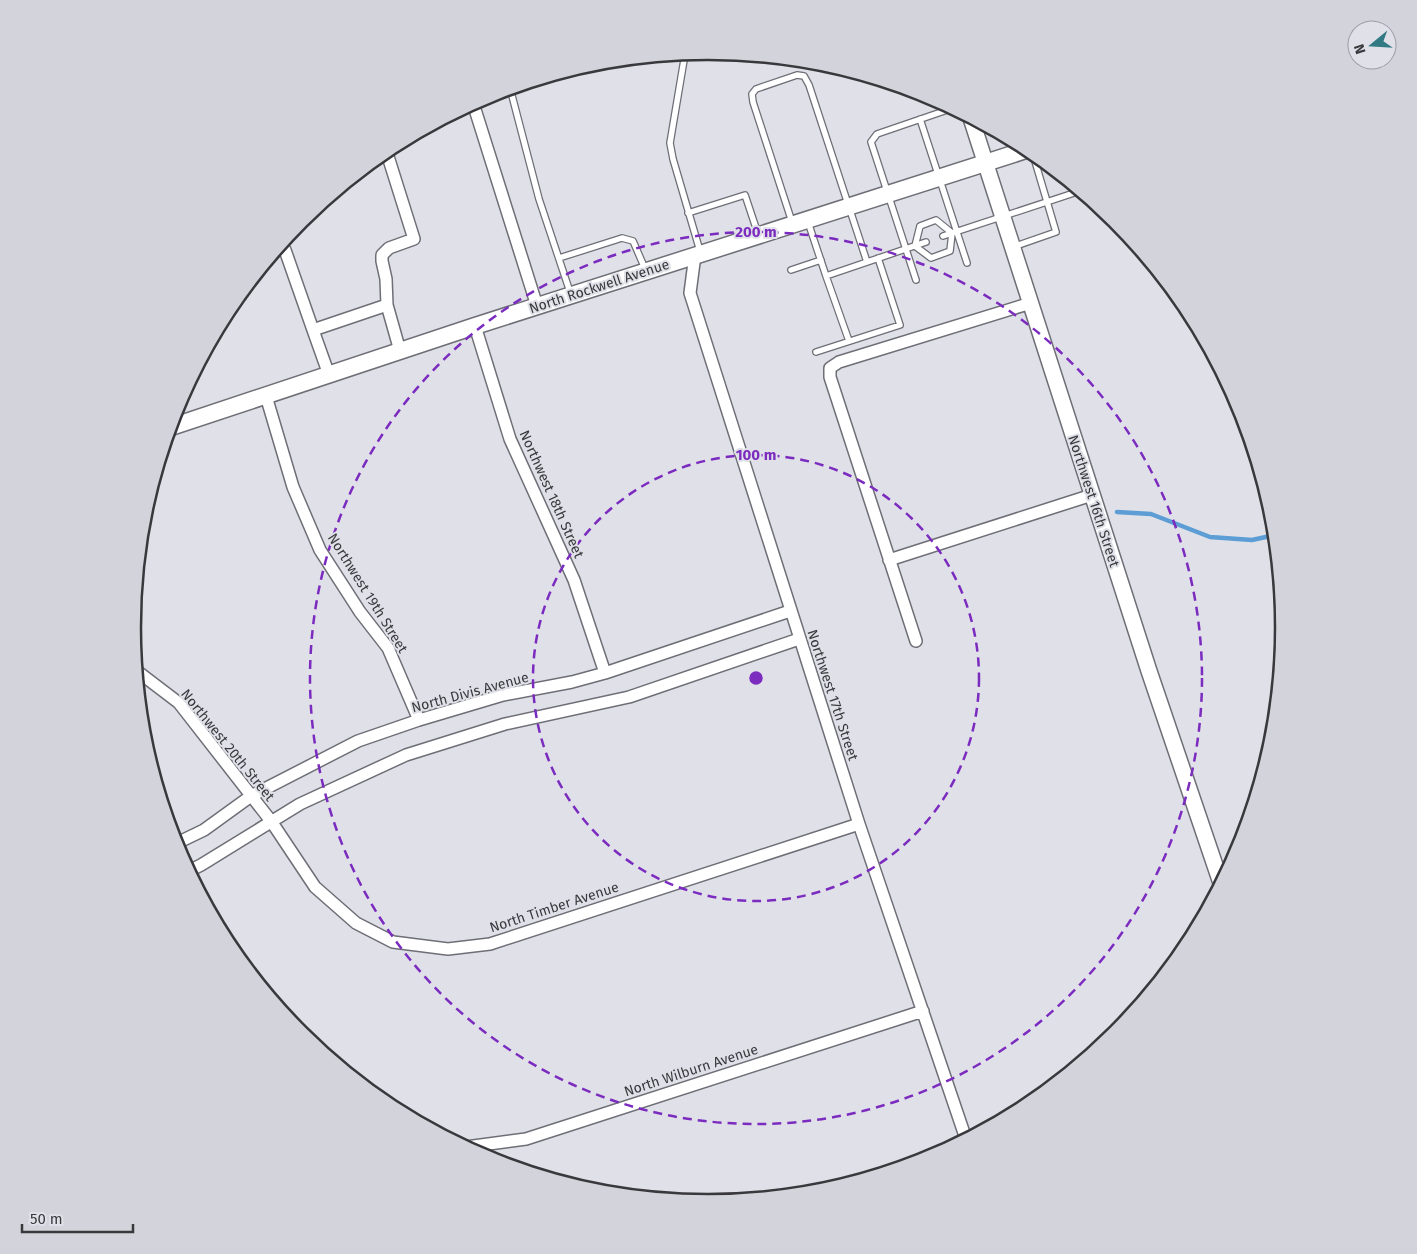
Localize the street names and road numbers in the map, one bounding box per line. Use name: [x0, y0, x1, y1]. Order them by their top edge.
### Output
street label: North Rockwell Avenue: [527, 256, 671, 317]
street label: Northwest 18th Street: [516, 428, 588, 562]
street label: Northwest 16th Street: [1064, 433, 1123, 570]
street label: Northwest 19th Street: [324, 530, 412, 657]
street label: Northwest 17th Street: [803, 628, 862, 764]
street label: North Divis Avenue: [410, 669, 531, 716]
street label: Northwest 20th Street: [177, 686, 279, 805]
street label: North Timber Avenue: [487, 879, 621, 936]
street label: North Wilburn Avenue: [622, 1041, 760, 1100]

